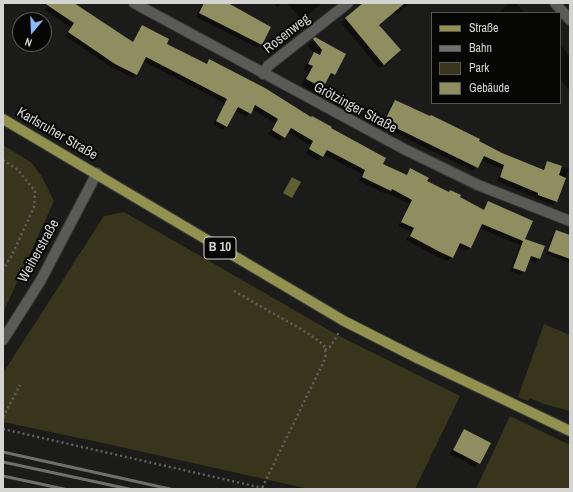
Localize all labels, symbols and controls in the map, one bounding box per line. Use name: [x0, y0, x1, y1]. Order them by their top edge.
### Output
street label: Rosenweg: [260, 11, 314, 57]
north arrow: [12, 12, 52, 52]
legend: [431, 12, 561, 104]
text: Straße: [469, 20, 499, 36]
text: N: [23, 35, 34, 50]
text: Bahn: [469, 40, 492, 56]
text: Park: [469, 60, 489, 76]
street label: Grötzinger Straße: [310, 79, 400, 137]
text: Gebäude: [469, 80, 510, 96]
street label: Karlsruher Straße: [14, 104, 100, 164]
street label: Weiherstraße: [15, 217, 63, 285]
road number: B 10: [204, 237, 236, 259]

